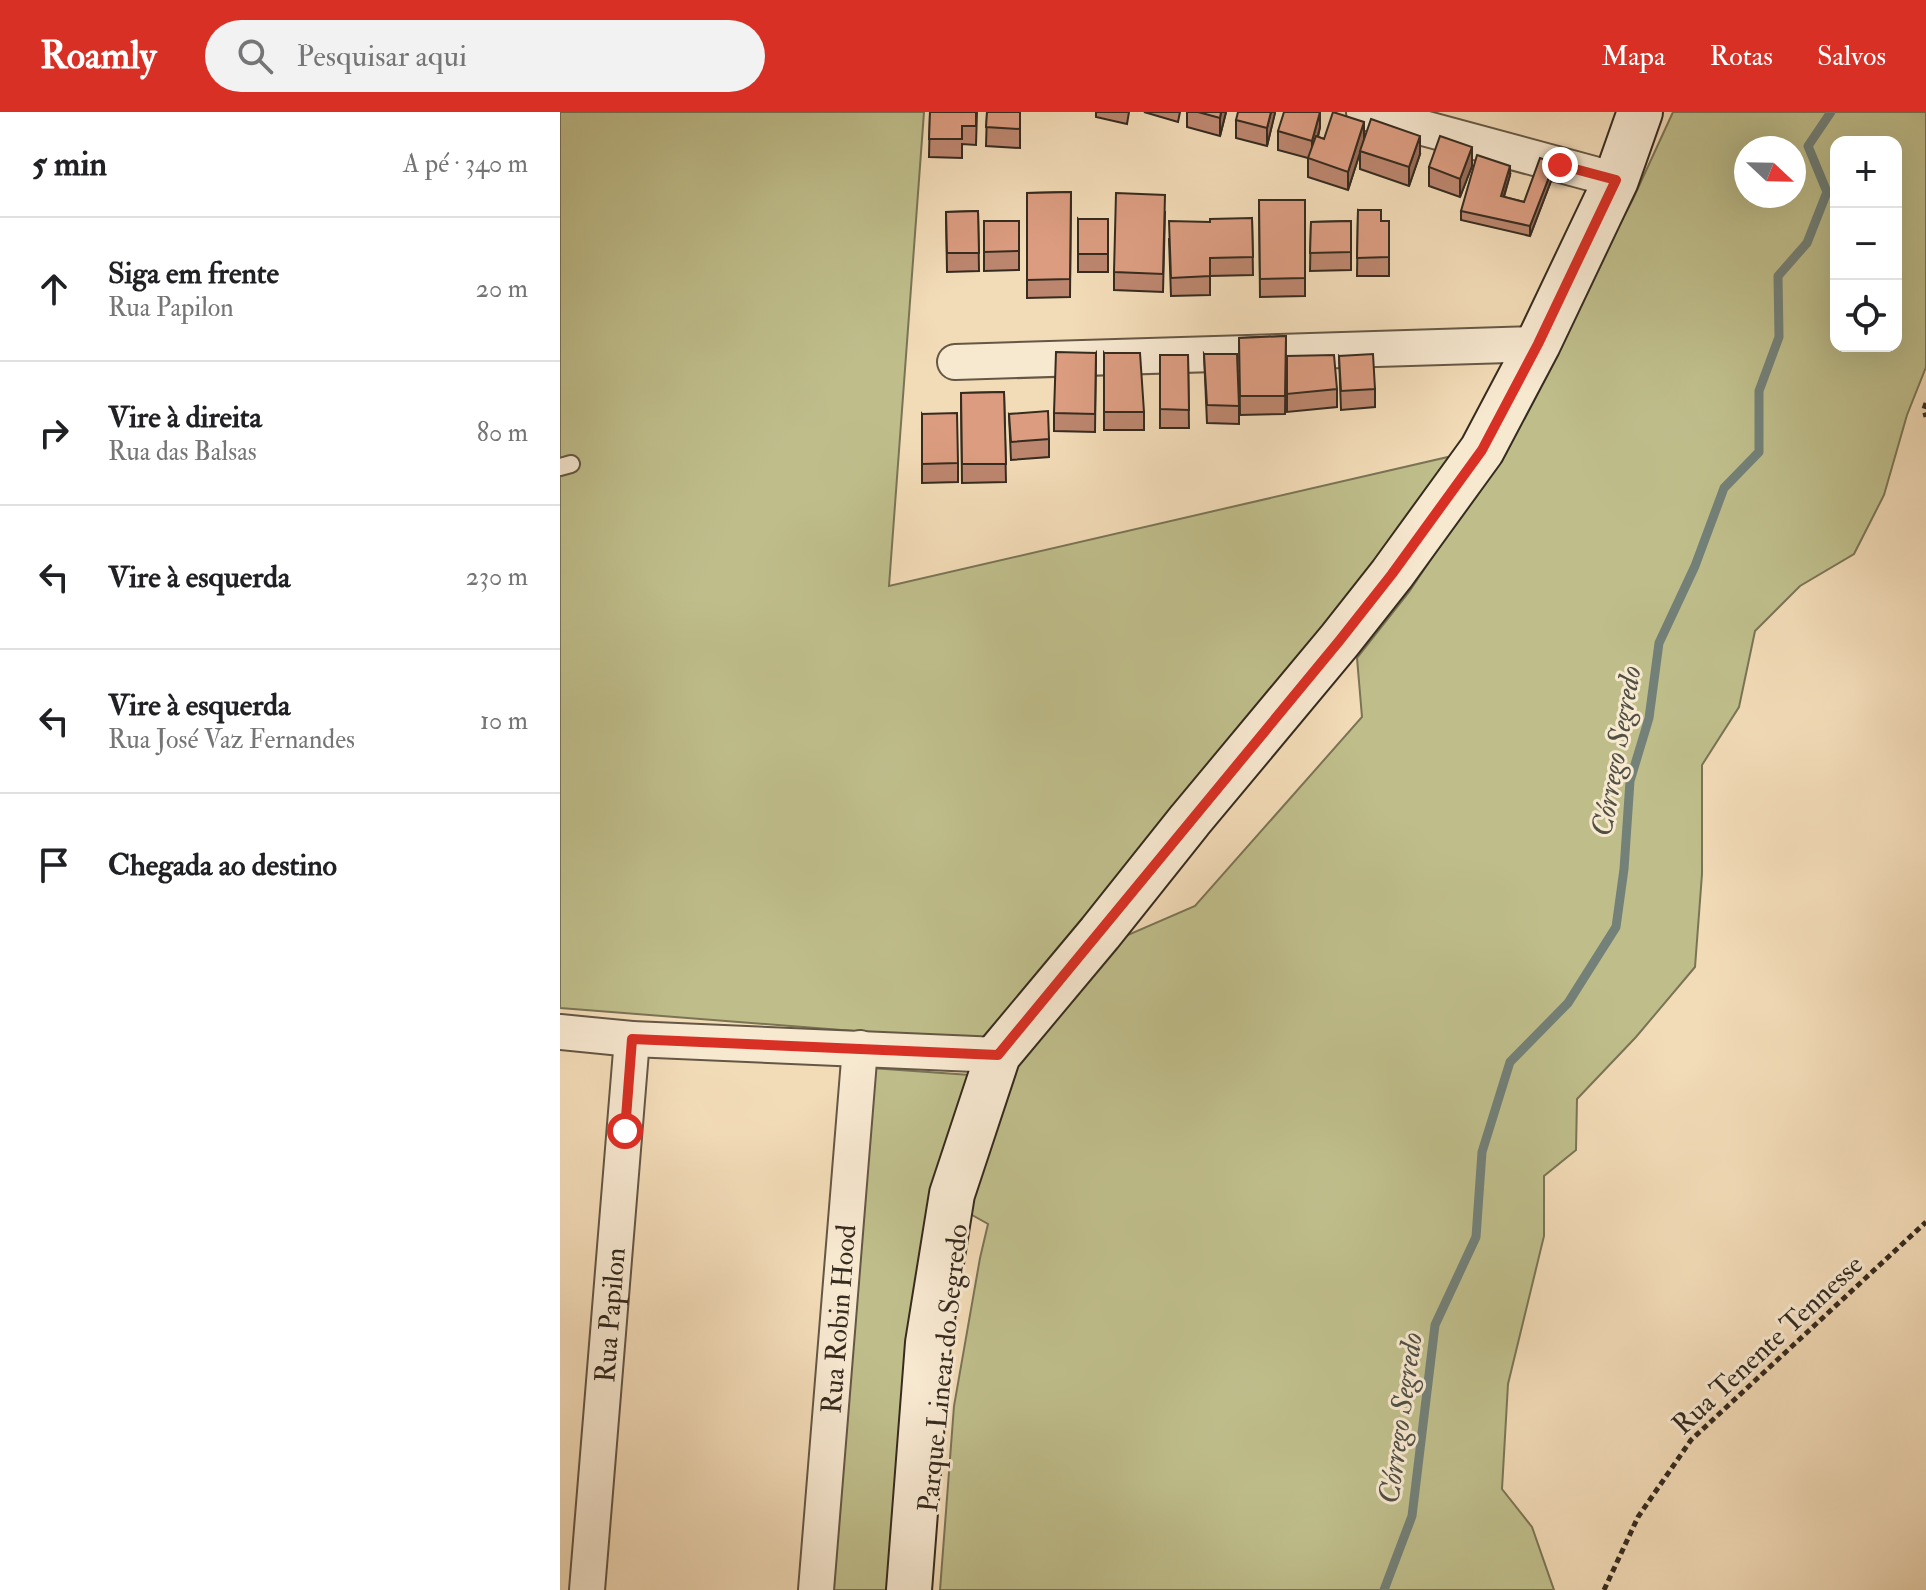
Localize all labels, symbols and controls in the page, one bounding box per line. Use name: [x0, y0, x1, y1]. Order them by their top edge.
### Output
search box: [205, 20, 765, 92]
text: Roamly: [40, 32, 157, 80]
icon: search: [233, 34, 277, 78]
text: Pesquisar aqui: [297, 38, 467, 75]
text: Mapa: [1601, 39, 1665, 74]
text: Rotas: [1709, 39, 1773, 74]
text: Salvos: [1817, 39, 1886, 74]
north arrow: [1734, 136, 1806, 208]
map controls: [1830, 136, 1902, 352]
button: +: [1830, 136, 1902, 208]
text: 5 min: [32, 143, 107, 186]
route end: [1542, 147, 1578, 183]
text: A pé · 340 m: [403, 148, 528, 180]
button: −: [1830, 208, 1902, 280]
text: Siga em frente: [108, 255, 279, 292]
icon: ahead: [32, 267, 76, 311]
text: 20 m: [476, 273, 528, 305]
button: locate: [1830, 280, 1902, 352]
text: Rua Papilon: [108, 292, 234, 324]
text: Vire à direita: [108, 399, 262, 436]
icon: right: [32, 411, 76, 455]
text: 80 m: [477, 417, 528, 449]
text: Rua das Balsas: [108, 436, 257, 468]
icon: left: [32, 555, 76, 599]
text: Vire à esquerda: [108, 559, 290, 596]
text: 230 m: [466, 561, 528, 593]
water label: Córrego Segredo: [1583, 663, 1650, 839]
text: Vire à esquerda: [108, 687, 290, 724]
icon: left: [32, 699, 76, 743]
text: 10 m: [480, 705, 528, 737]
text: Rua José Vaz Fernandes: [108, 724, 355, 756]
icon: arrive: [32, 843, 76, 887]
text: Chegada ao destino: [108, 847, 337, 884]
route start: [607, 1113, 643, 1149]
street label: Parque Linear do Segredo: [911, 1222, 976, 1514]
street label: Rua Robin Hood: [814, 1223, 865, 1415]
street label: Rua Papilon: [588, 1246, 634, 1384]
street label: Rua Tenente Tennesse: [1665, 1247, 1871, 1443]
water label: Córrego Segredo: [1370, 1330, 1431, 1506]

